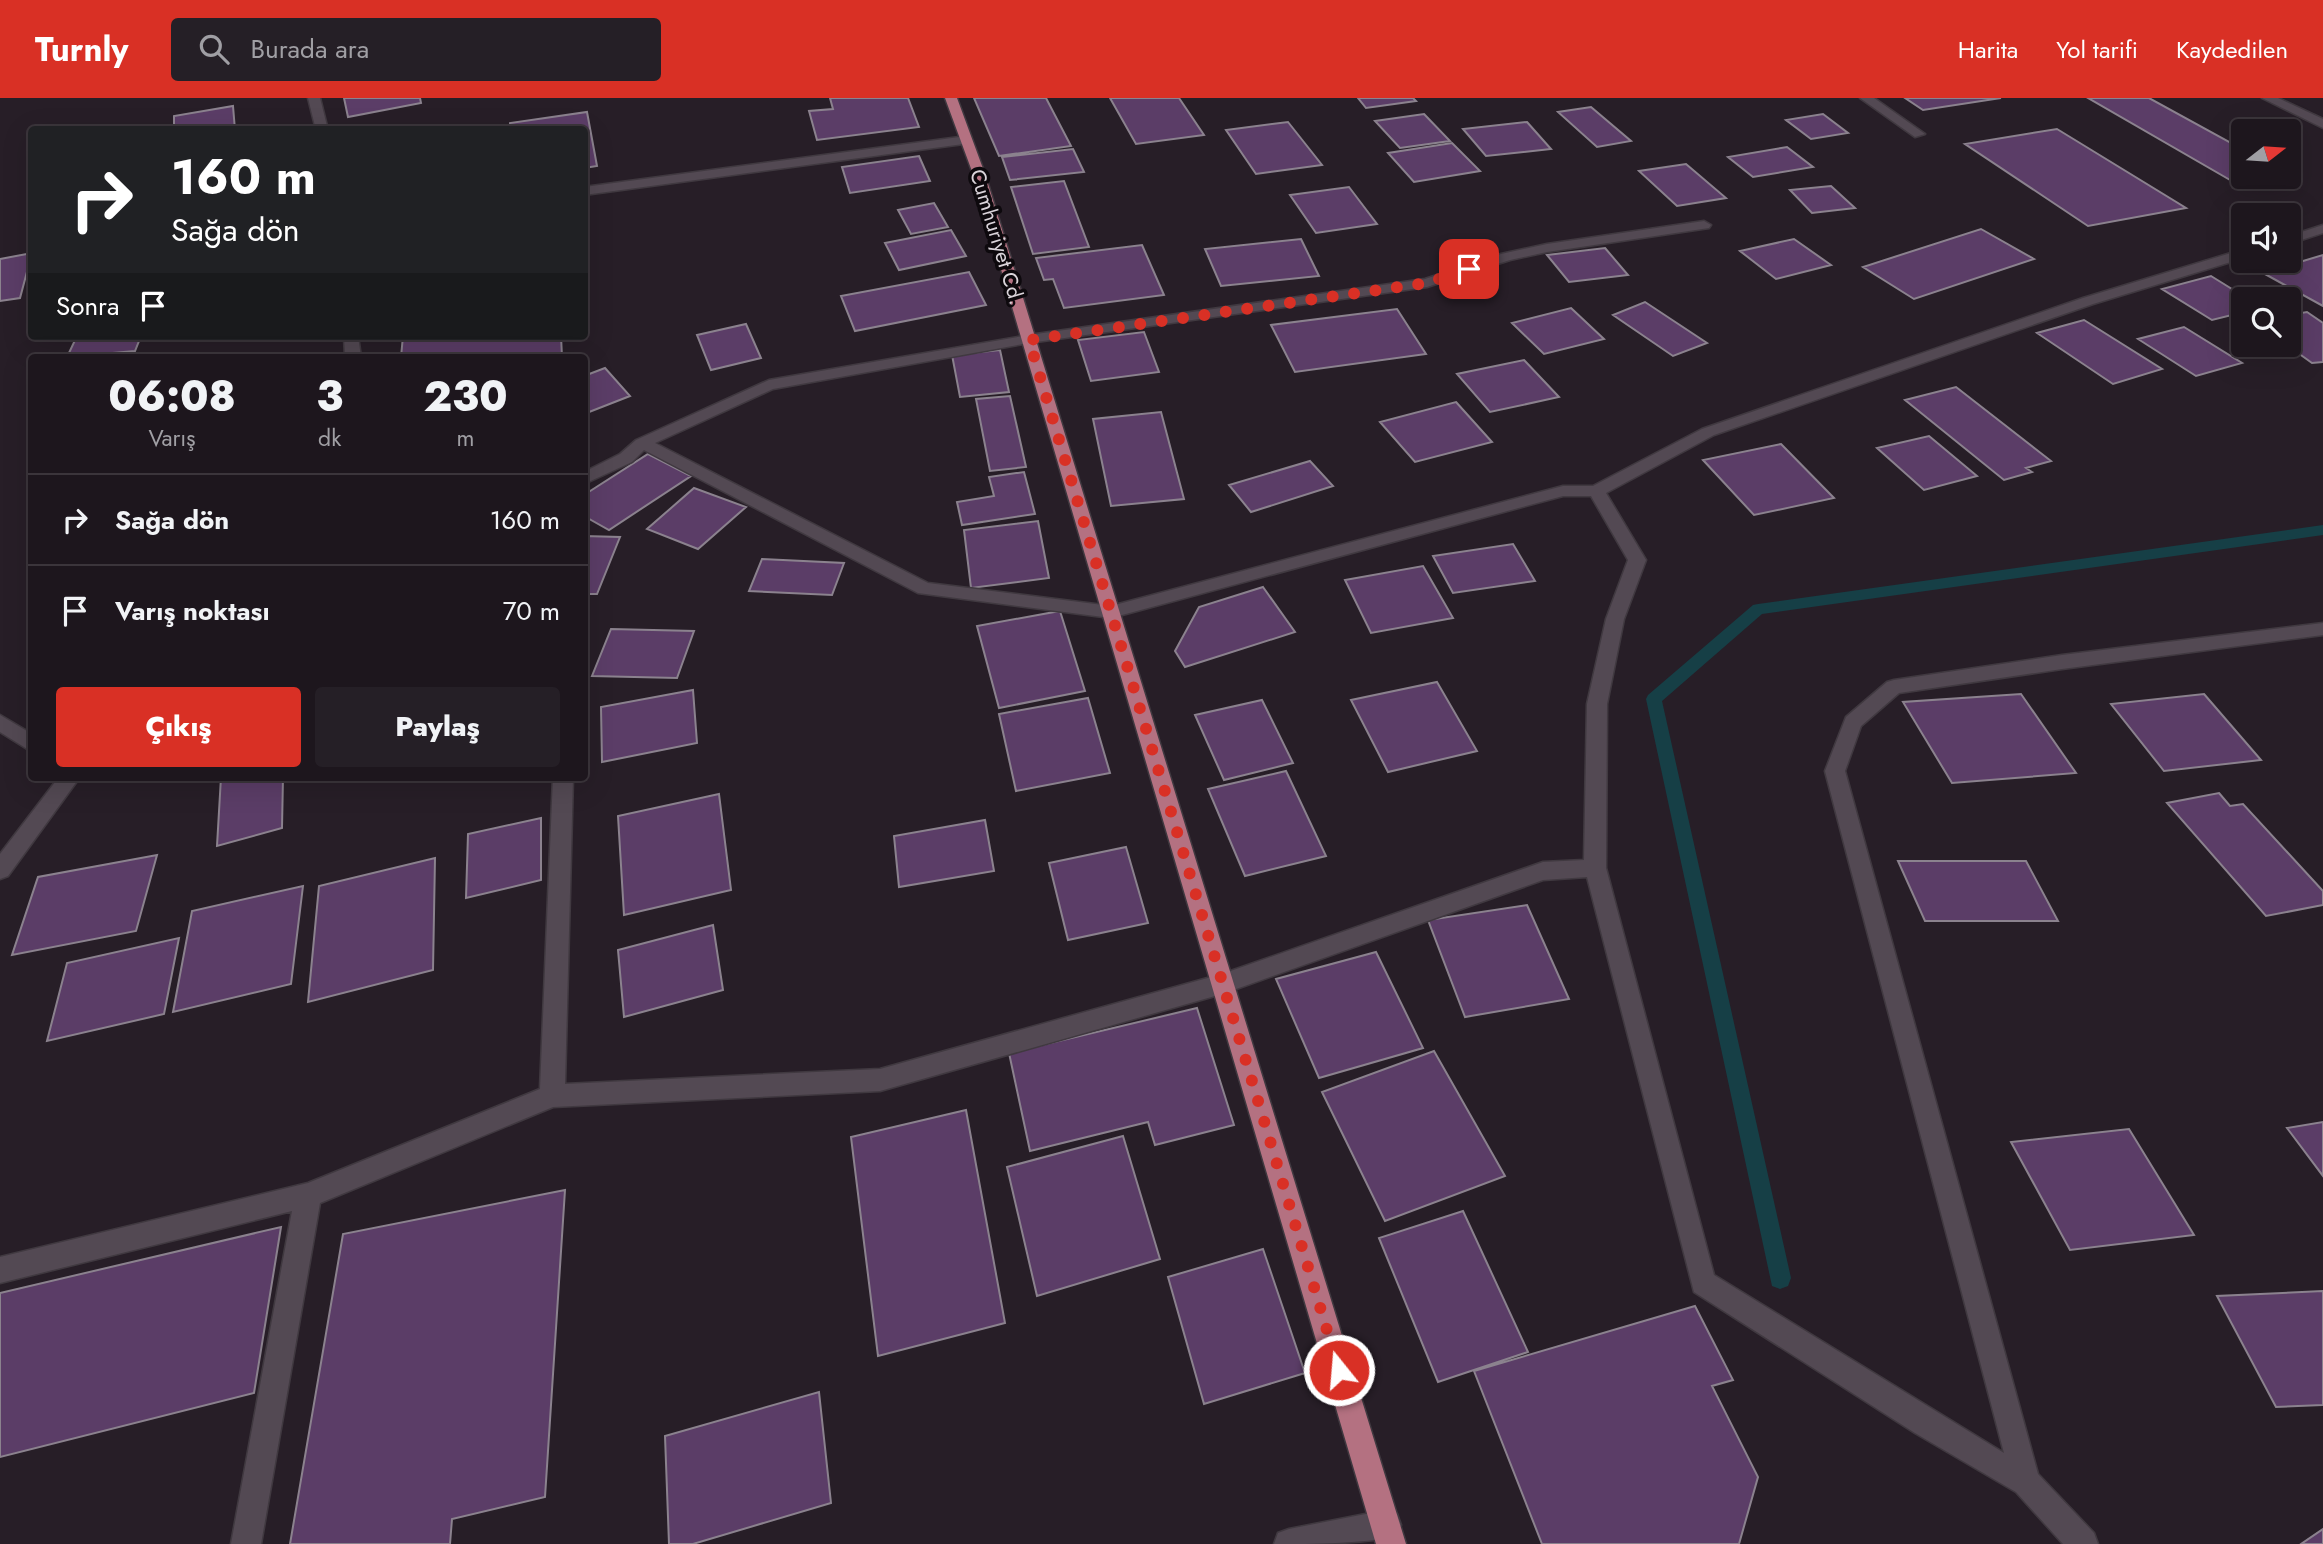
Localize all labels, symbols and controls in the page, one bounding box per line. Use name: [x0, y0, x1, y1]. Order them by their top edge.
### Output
search box: [171, 18, 661, 81]
text: Turnly: [35, 26, 129, 73]
icon: search: [195, 30, 233, 68]
text: Burada ara: [251, 30, 369, 68]
text: Harita: [1958, 32, 2018, 67]
text: Yol tarifi: [2056, 32, 2138, 67]
text: Kaydedilen: [2176, 32, 2288, 67]
north arrow: [2231, 119, 2301, 189]
map controls: [2231, 119, 2301, 357]
text: 160 m: [171, 142, 316, 212]
icon: right: [56, 154, 147, 245]
street label: Cumhuriyet Cd.: [962, 166, 1032, 308]
button: sound: [2231, 203, 2301, 273]
text: Sağa dön: [171, 207, 300, 253]
pin: [1439, 239, 1499, 299]
icon: arrive: [1450, 250, 1488, 288]
text: Sonra: [56, 287, 120, 325]
icon: arrive: [134, 287, 172, 325]
button: search: [2231, 287, 2301, 357]
text: 06:08: [108, 366, 236, 427]
text: 3: [316, 366, 343, 427]
text: 230: [423, 366, 508, 427]
text: Varış: [149, 421, 196, 455]
text: dk: [318, 421, 341, 455]
text: m: [457, 421, 475, 455]
icon: right: [56, 501, 94, 539]
text: Sağa dön: [115, 501, 229, 539]
text: 160 m: [490, 501, 560, 539]
icon: arrive: [56, 592, 94, 630]
text: Varış noktası: [115, 592, 270, 630]
text: 70 m: [503, 592, 560, 630]
button: Çıkış: [56, 687, 301, 767]
button: Paylaş: [315, 687, 560, 767]
position arrow: [1302, 1333, 1376, 1407]

